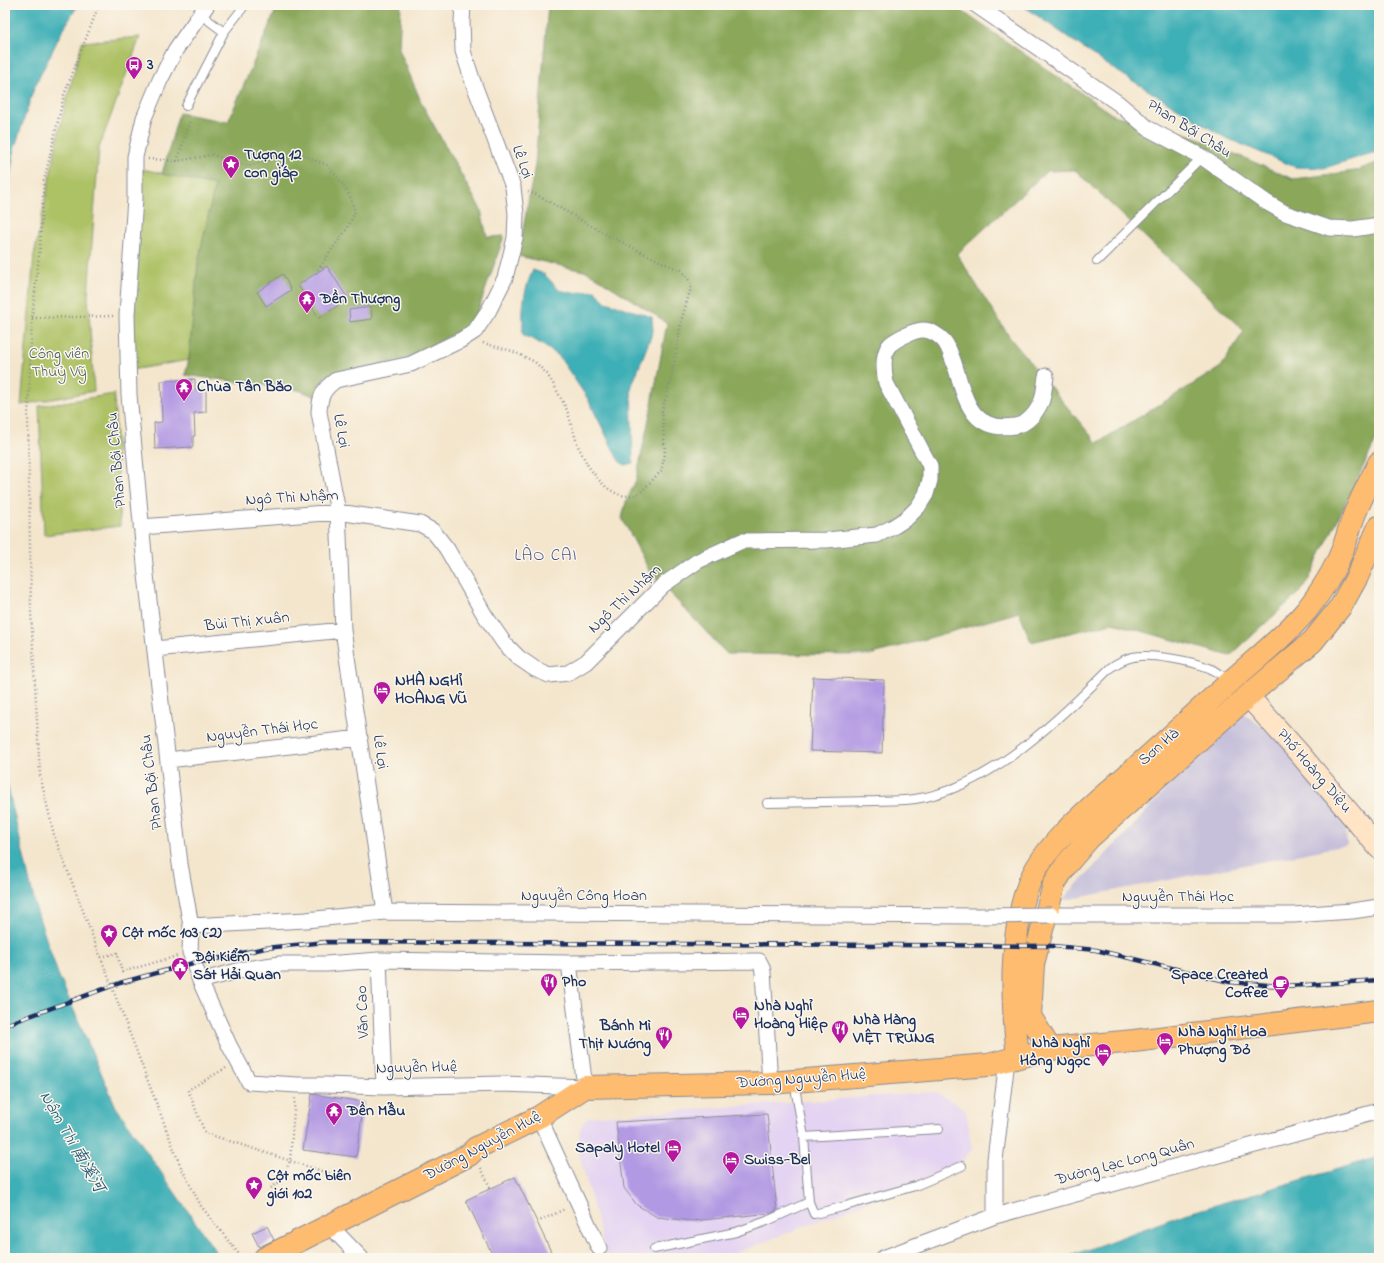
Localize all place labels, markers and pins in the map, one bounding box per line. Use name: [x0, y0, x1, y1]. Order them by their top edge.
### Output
place label: 3: [146, 53, 154, 77]
bus stop icon: 3: [124, 55, 144, 80]
place label: Tượng 12 con giáp: [244, 143, 302, 186]
place icon: Tượng 12 con giáp: [221, 154, 241, 179]
place label: Đền Thượng: [319, 287, 400, 312]
temple icon: Đền Thượng: [297, 289, 317, 314]
place label: Chùa Tân Băo: [197, 375, 292, 399]
temple icon: Chùa Tân Băo: [174, 377, 194, 402]
place label: NHÀ NGHỈ HOÀNG VŨ: [395, 669, 467, 711]
hotel icon: NHÀ NGHỈ HOÀNG VŨ: [372, 680, 392, 705]
place label: Cột mốc 103 (2): [122, 921, 222, 945]
place icon: Cột mốc 103 (2): [99, 923, 119, 948]
place label: Đội Kiểm Sát Hải Quan: [192, 945, 281, 987]
public building icon: Đội Kiểm Sát Hải Quan: [170, 956, 190, 981]
place label: Space Created Coffee: [1171, 963, 1269, 1005]
place label: Pho: [562, 970, 586, 994]
restaurant icon: Pho: [539, 972, 559, 997]
cafe icon: Space Created Coffee: [1271, 974, 1291, 999]
place label: Nhà Nghỉ Hoàng Hiệp: [754, 994, 828, 1037]
hotel icon: Nhà Nghỉ Hoàng Hiệp: [731, 1005, 751, 1030]
place label: Nhà Hàng VIỆT TRUNG: [852, 1008, 935, 1050]
place label: Bánh Mì Thịt Nướng: [579, 1014, 651, 1057]
restaurant icon: Nhà Hàng VIỆT TRUNG: [830, 1019, 850, 1044]
place label: Nhà Nghỉ Hoa Phượng Đỏ: [1178, 1020, 1267, 1063]
restaurant icon: Bánh Mì Thịt Nướng: [654, 1025, 674, 1050]
place label: Nhà Nghỉ Hồng Ngọc: [1020, 1031, 1091, 1074]
hotel icon: Nhà Nghỉ Hoa Phượng Đỏ: [1155, 1031, 1175, 1056]
hotel icon: Nhà Nghỉ Hồng Ngọc: [1093, 1042, 1113, 1067]
place label: Đền Mẫu: [346, 1099, 405, 1123]
temple icon: Đền Mẫu: [324, 1101, 344, 1126]
place label: Sapaly Hotel: [575, 1136, 660, 1161]
hotel icon: Sapaly Hotel: [663, 1138, 683, 1163]
place label: Swiss-Bel: [744, 1148, 811, 1172]
hotel icon: Swiss-Bel: [721, 1150, 741, 1175]
place label: Cột mốc biên giới 102: [266, 1164, 351, 1207]
place icon: Cột mốc biên giới 102: [244, 1175, 264, 1200]

